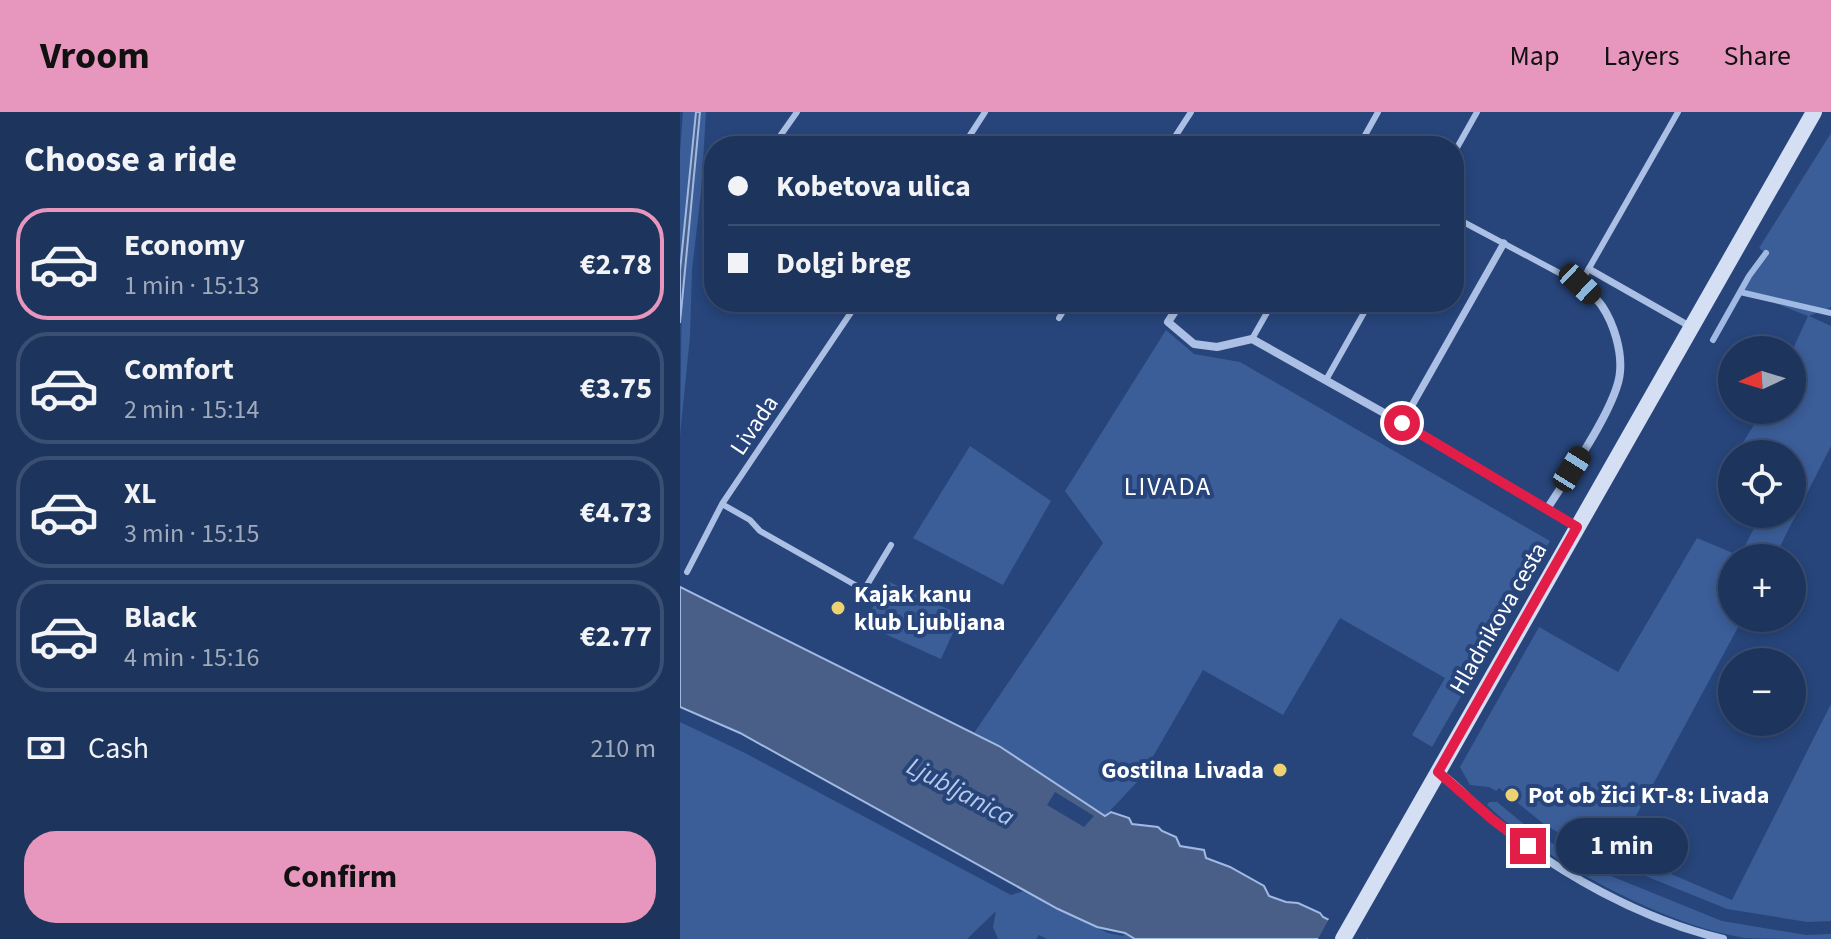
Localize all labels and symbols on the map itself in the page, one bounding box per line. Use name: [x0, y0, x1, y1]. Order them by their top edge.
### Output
car: [1554, 259, 1606, 309]
north arrow: [1718, 336, 1806, 424]
street label: Livada: [722, 388, 787, 462]
route start: [1384, 405, 1420, 441]
car: [1549, 442, 1595, 496]
district label: LIVADA: [1124, 468, 1212, 505]
street label: Hladnikova cesta: [1441, 536, 1556, 701]
place label: Kajak kanu klub Ljubljana: [854, 577, 1006, 640]
marker: Kajak kanu klub Ljubljana: [829, 599, 847, 617]
water label: Ljubljanica: [900, 748, 1021, 835]
place label: Gostilna Livada: [1101, 753, 1264, 788]
marker: Gostilna Livada: [1271, 761, 1289, 779]
place label: Pot ob žici KT-8: Livada: [1528, 778, 1769, 813]
marker: Pot ob žici KT-8: Livada: [1503, 786, 1521, 804]
callout: 1 min: [1556, 818, 1688, 874]
route end: [1510, 828, 1546, 864]

